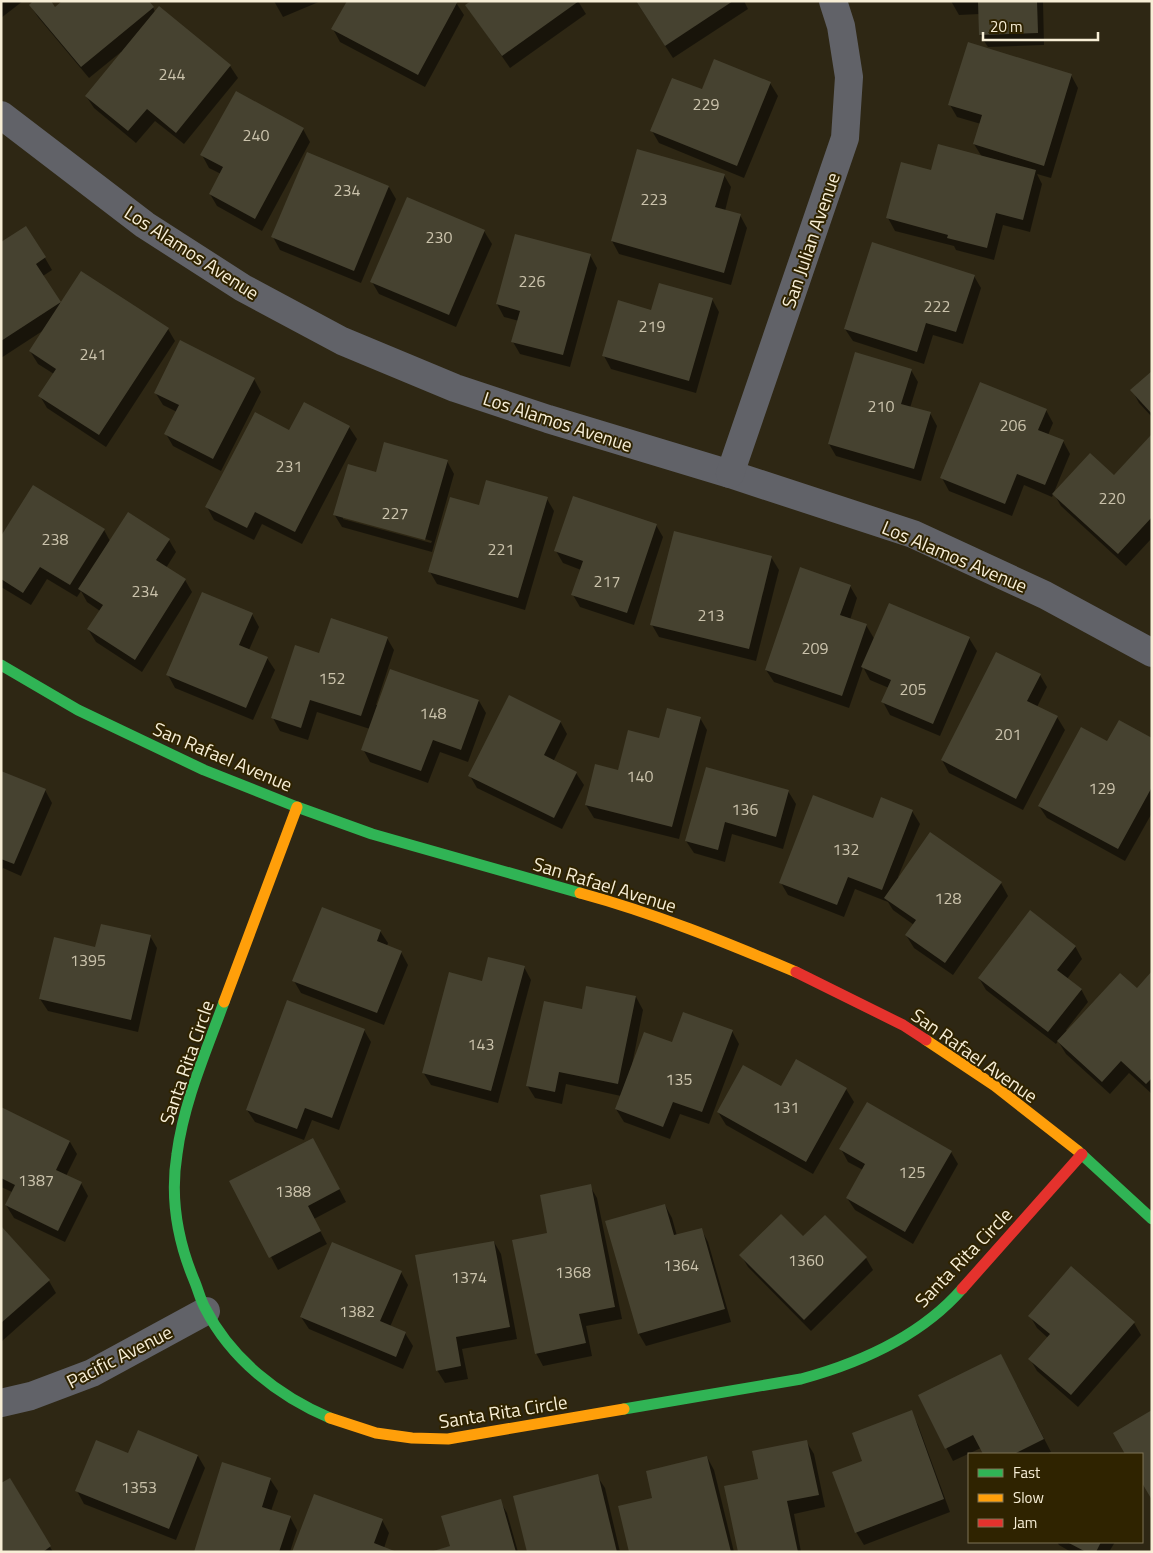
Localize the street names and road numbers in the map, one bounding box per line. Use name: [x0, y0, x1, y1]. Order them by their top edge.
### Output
street label: San Julian Avenue: [773, 168, 847, 312]
street label: Los Alamos Avenue: [119, 197, 265, 307]
street label: Los Alamos Avenue: [480, 383, 636, 459]
street label: Los Alamos Avenue: [878, 512, 1032, 600]
street label: San Rafael Avenue: [149, 714, 297, 798]
street label: San Rafael Avenue: [530, 848, 680, 920]
street label: Santa Rita Circle: [151, 996, 221, 1128]
street label: San Rafael Avenue: [906, 1000, 1044, 1110]
street label: Santa Rita Circle: [908, 1200, 1018, 1314]
street label: Pacific Avenue: [61, 1317, 177, 1395]
street label: Santa Rita Circle: [437, 1387, 569, 1435]

